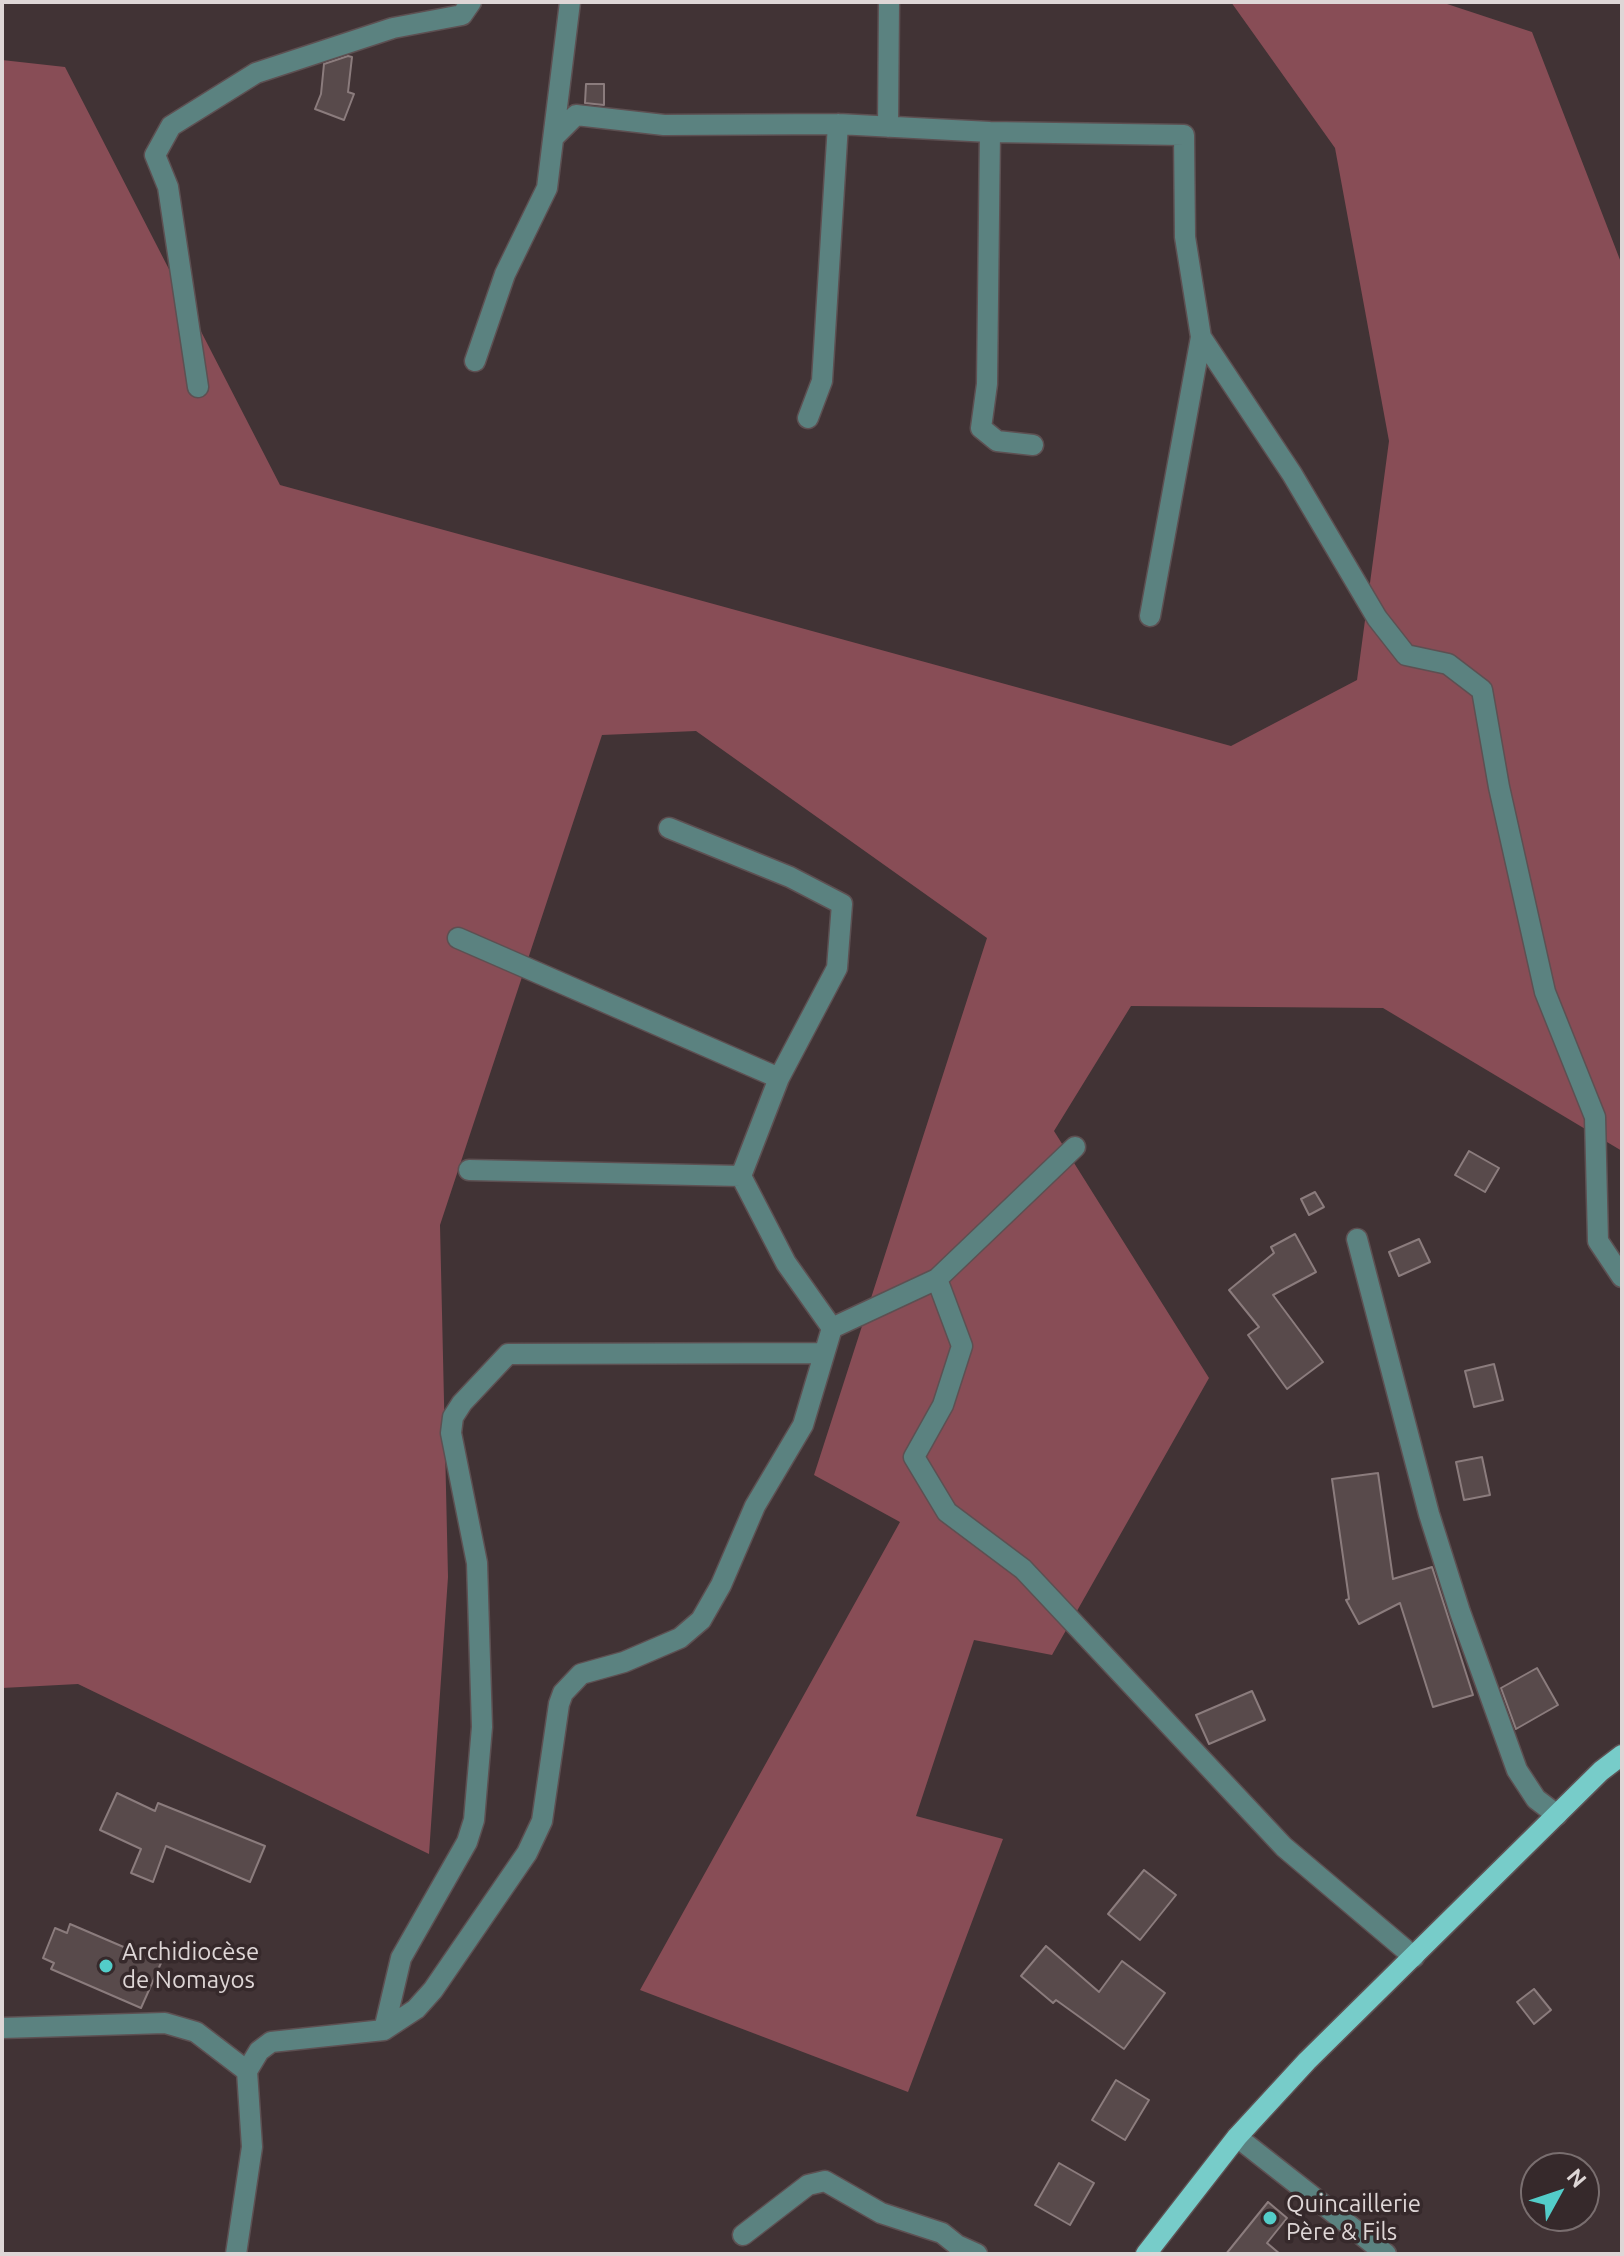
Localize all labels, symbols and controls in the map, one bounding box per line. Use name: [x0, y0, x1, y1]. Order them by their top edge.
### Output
place label: Archidiocèse de Nomayos: [122, 1938, 259, 1994]
marker: Archidiocèse de Nomayos: [97, 1957, 115, 1975]
north arrow: [1520, 2152, 1600, 2232]
text: N: [1562, 2163, 1592, 2192]
place label: Quincaillerie Père & Fils: [1286, 2190, 1421, 2246]
marker: Quincaillerie Père & Fils: [1261, 2209, 1279, 2227]

